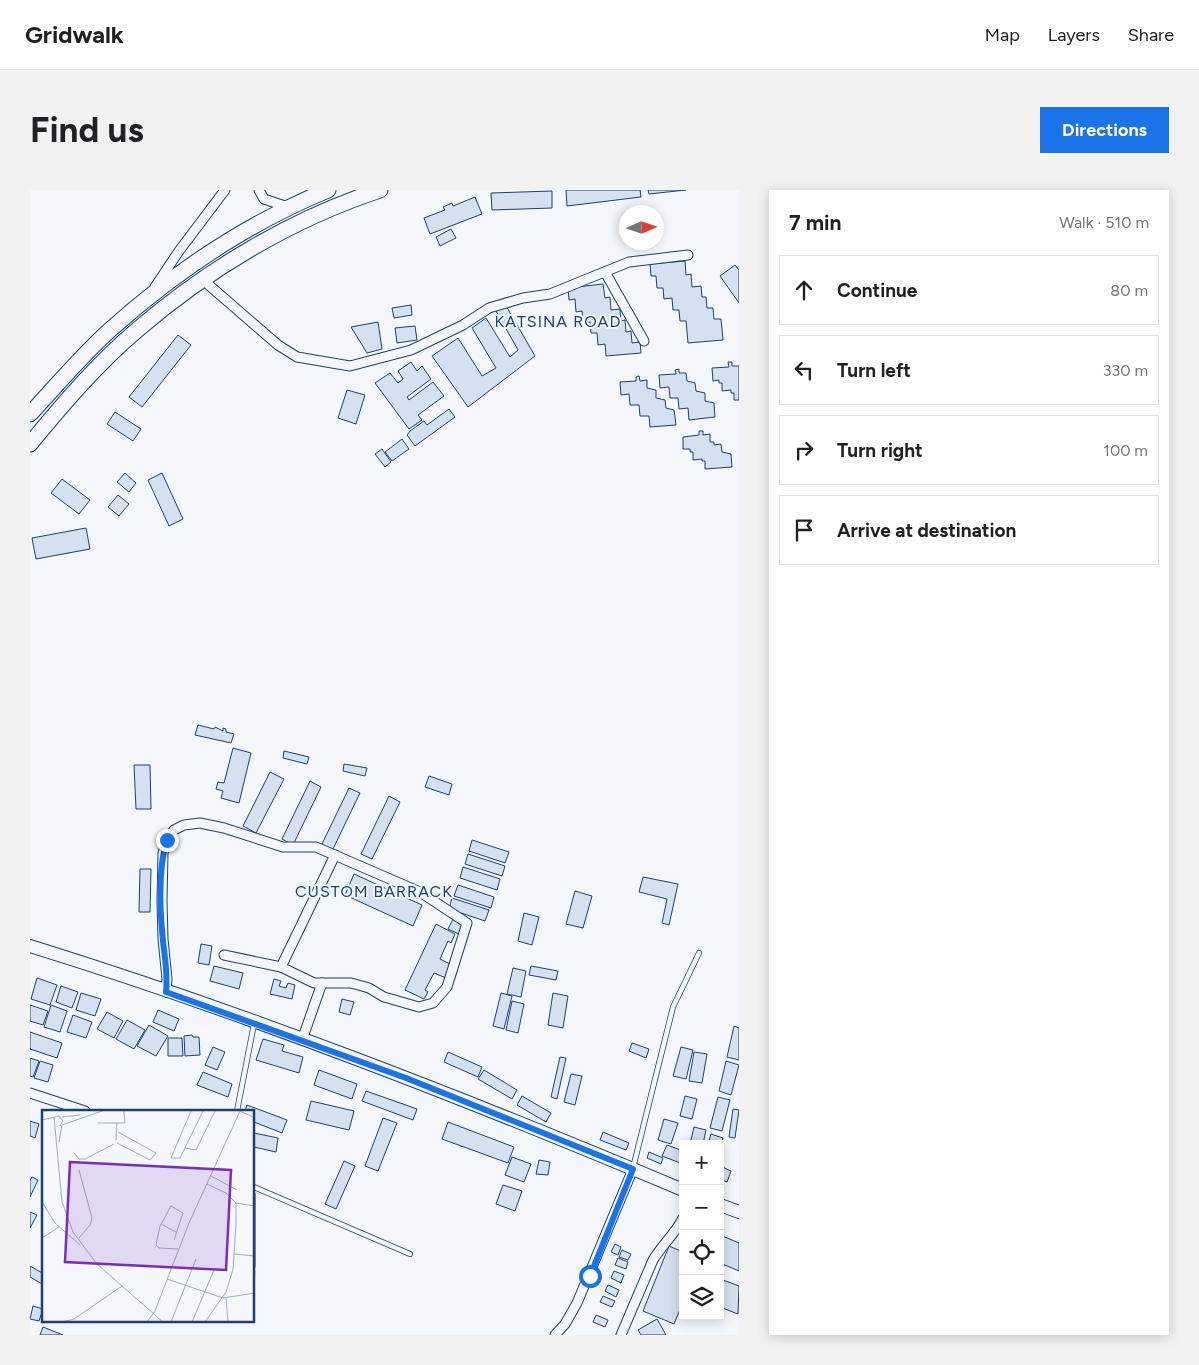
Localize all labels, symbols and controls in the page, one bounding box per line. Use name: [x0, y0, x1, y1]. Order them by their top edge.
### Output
text: Gridwalk: [25, 20, 124, 49]
text: Map: [985, 24, 1020, 46]
text: Layers: [1048, 24, 1100, 46]
text: Share: [1128, 24, 1174, 46]
button: Directions: [1040, 107, 1169, 153]
text: Find us: [30, 109, 144, 151]
north arrow: [619, 205, 664, 250]
text: 7 min: [789, 210, 841, 235]
text: Walk · 510 m: [1059, 213, 1149, 232]
icon: ahead: [790, 276, 818, 304]
text: Continue: [837, 279, 917, 302]
text: 80 m: [1110, 281, 1148, 300]
district label: KATSINA ROAD: [495, 312, 621, 331]
icon: left: [790, 356, 818, 384]
text: Turn left: [837, 359, 911, 382]
text: 330 m: [1103, 361, 1148, 380]
icon: right: [790, 436, 818, 464]
text: Turn right: [837, 439, 923, 462]
text: 100 m: [1103, 441, 1148, 460]
icon: arrive: [790, 516, 818, 544]
text: Arrive at destination: [837, 519, 1016, 542]
route end: [156, 829, 179, 852]
district label: CUSTOM BARRACK: [295, 882, 453, 901]
inset map: [42, 1110, 255, 1322]
map controls: [679, 1140, 724, 1320]
button: +: [679, 1140, 724, 1185]
button: −: [679, 1185, 724, 1230]
button: locate: [679, 1230, 724, 1275]
route start: [579, 1265, 602, 1288]
button: layers: [679, 1275, 724, 1320]

